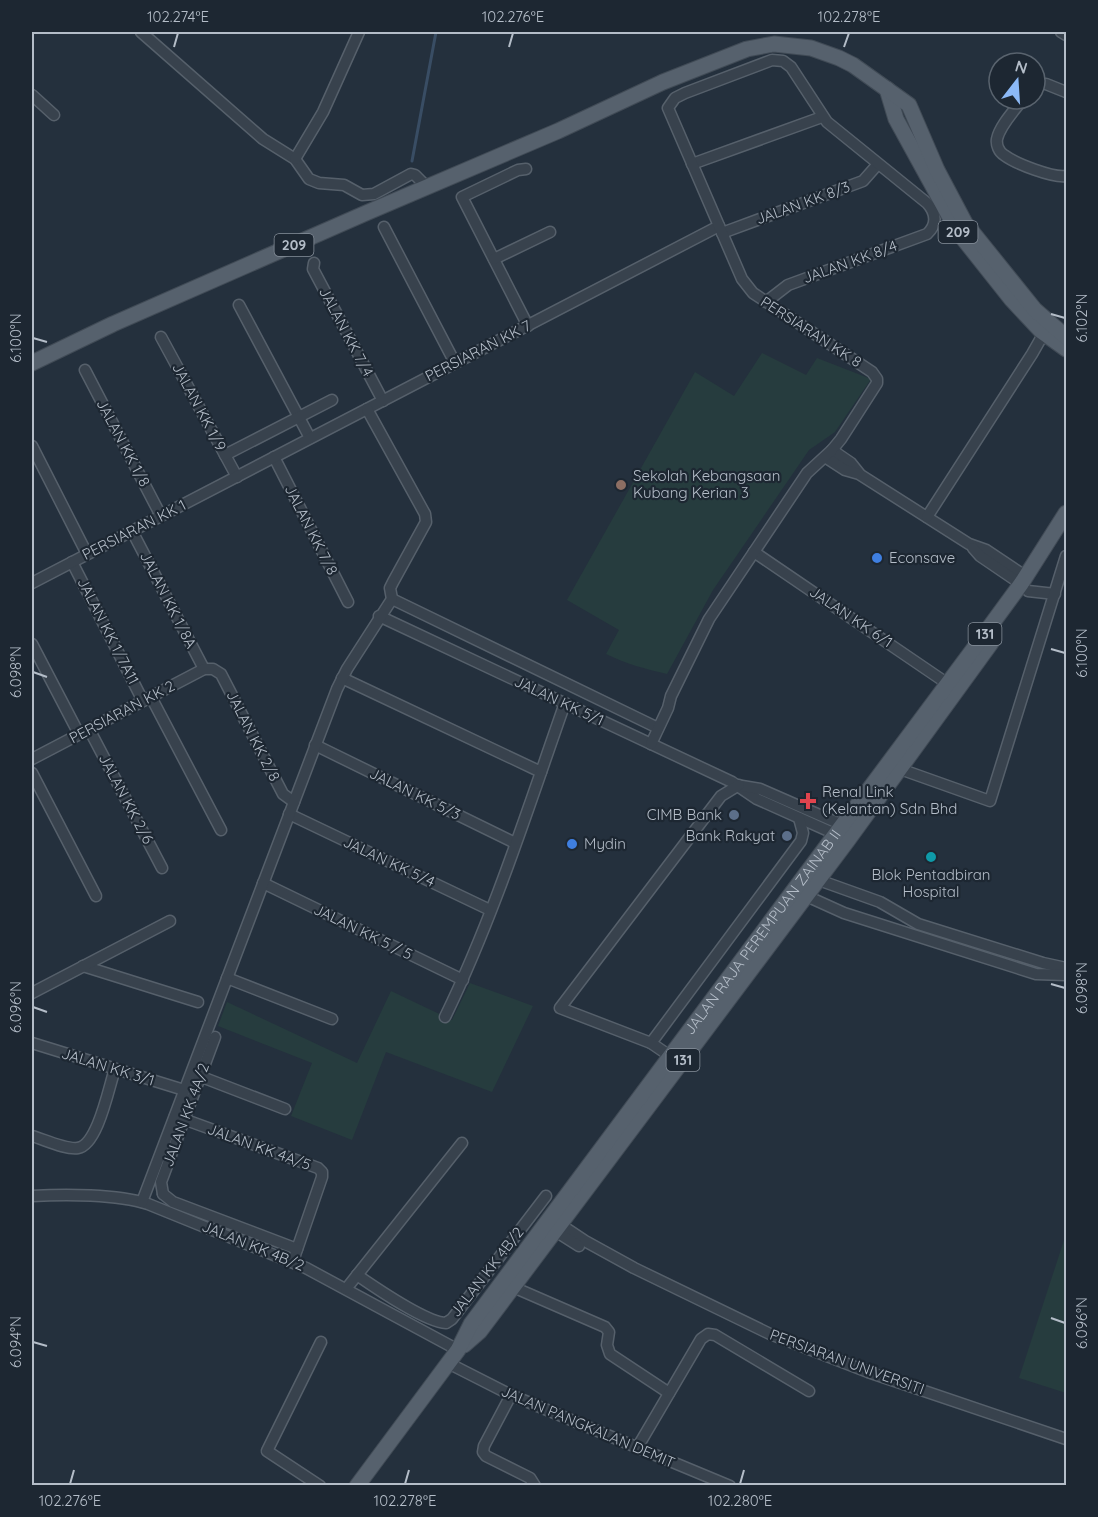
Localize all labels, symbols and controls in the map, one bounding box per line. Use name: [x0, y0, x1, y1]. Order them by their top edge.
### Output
text: 102.274°E: [147, 7, 209, 26]
text: 102.276°E: [482, 7, 544, 26]
text: 102.278°E: [818, 7, 880, 26]
north arrow: [987, 51, 1047, 111]
text: N: [1013, 55, 1030, 78]
street label: JALAN KK 8/3: [753, 177, 853, 228]
road number: 209: [938, 221, 978, 243]
road number: 209: [274, 234, 314, 256]
street label: JALAN KK 8/4: [800, 236, 900, 287]
street label: JALAN KK 7/4: [315, 284, 378, 380]
street label: PERSIARAN KK 8: [757, 292, 865, 371]
text: 6.102°N: [1072, 294, 1091, 342]
text: 6.100°N: [6, 313, 25, 363]
street label: PERSIARAN KK 7: [422, 316, 534, 385]
street label: JALAN KK 1/9: [168, 360, 231, 454]
street label: JALAN KK 1/8: [92, 396, 155, 490]
place label: Sekolah Kebangsaan Kubang Kerian 3: [633, 466, 780, 502]
marker: Sekolah Kebangsaan Kubang Kerian 3: [614, 478, 628, 492]
street label: JALAN KK 7/8: [281, 481, 342, 578]
street label: PERSIARAN KK 1: [79, 495, 189, 564]
street label: JALAN KK 1/8A: [136, 548, 201, 652]
place label: Econsave: [889, 548, 955, 567]
marker: Econsave: [870, 551, 884, 565]
street label: JALAN KK 1/7A11: [73, 574, 143, 687]
street label: JALAN KK 6/1: [806, 582, 897, 651]
road number: 131: [968, 623, 1002, 645]
text: 6.100°N: [1072, 628, 1091, 678]
text: 6.098°N: [6, 646, 25, 698]
street label: JALAN KK 5/1: [511, 672, 607, 730]
street label: PERSIARAN KK 2: [66, 676, 178, 747]
street label: JALAN KK 2/8: [222, 687, 284, 784]
street label: JALAN KK 2/6: [95, 750, 158, 847]
street label: JALAN KK 5/3: [367, 763, 464, 824]
place label: Renal Link (Kelantan) Sdn Bhd: [822, 782, 957, 818]
marker: Renal Link (Kelantan) Sdn Bhd: [799, 792, 817, 810]
place label: CIMB Bank: [647, 805, 722, 824]
marker: CIMB Bank: [727, 808, 741, 822]
street label: JALAN RAJA PEREMPUAN ZAINAB II: [680, 826, 845, 1038]
place label: Bank Rakyat: [685, 826, 775, 845]
marker: Bank Rakyat: [780, 829, 794, 843]
street label: JALAN KK 5/4: [340, 832, 438, 891]
place label: Mydin: [584, 834, 626, 853]
marker: Mydin: [565, 837, 579, 851]
marker: Blok Pentadbiran Hospital: [924, 850, 938, 864]
place label: Blok Pentadbiran Hospital: [871, 865, 991, 901]
street label: JALAN KK 5 / 5: [311, 899, 416, 964]
text: 6.098°N: [1072, 962, 1091, 1014]
text: 6.096°N: [6, 981, 25, 1033]
street label: JALAN KK 3/1: [59, 1043, 157, 1090]
road number: 131: [666, 1049, 700, 1071]
street label: JALAN KK 4A/2: [158, 1060, 213, 1169]
street label: JALAN KK 4A/5: [205, 1119, 314, 1174]
street label: JALAN KK 4B/2: [199, 1216, 307, 1275]
street label: JALAN KK 4B/2: [446, 1223, 528, 1320]
text: 6.096°N: [1072, 1297, 1091, 1349]
text: 6.094°N: [6, 1316, 25, 1368]
street label: PERSIARAN UNIVERSITI: [767, 1325, 927, 1398]
street label: JALAN PANGKALAN DEMIT: [498, 1381, 678, 1472]
text: 102.276°E: [39, 1491, 101, 1510]
text: 102.278°E: [374, 1491, 436, 1510]
text: 102.280°E: [708, 1491, 772, 1510]

